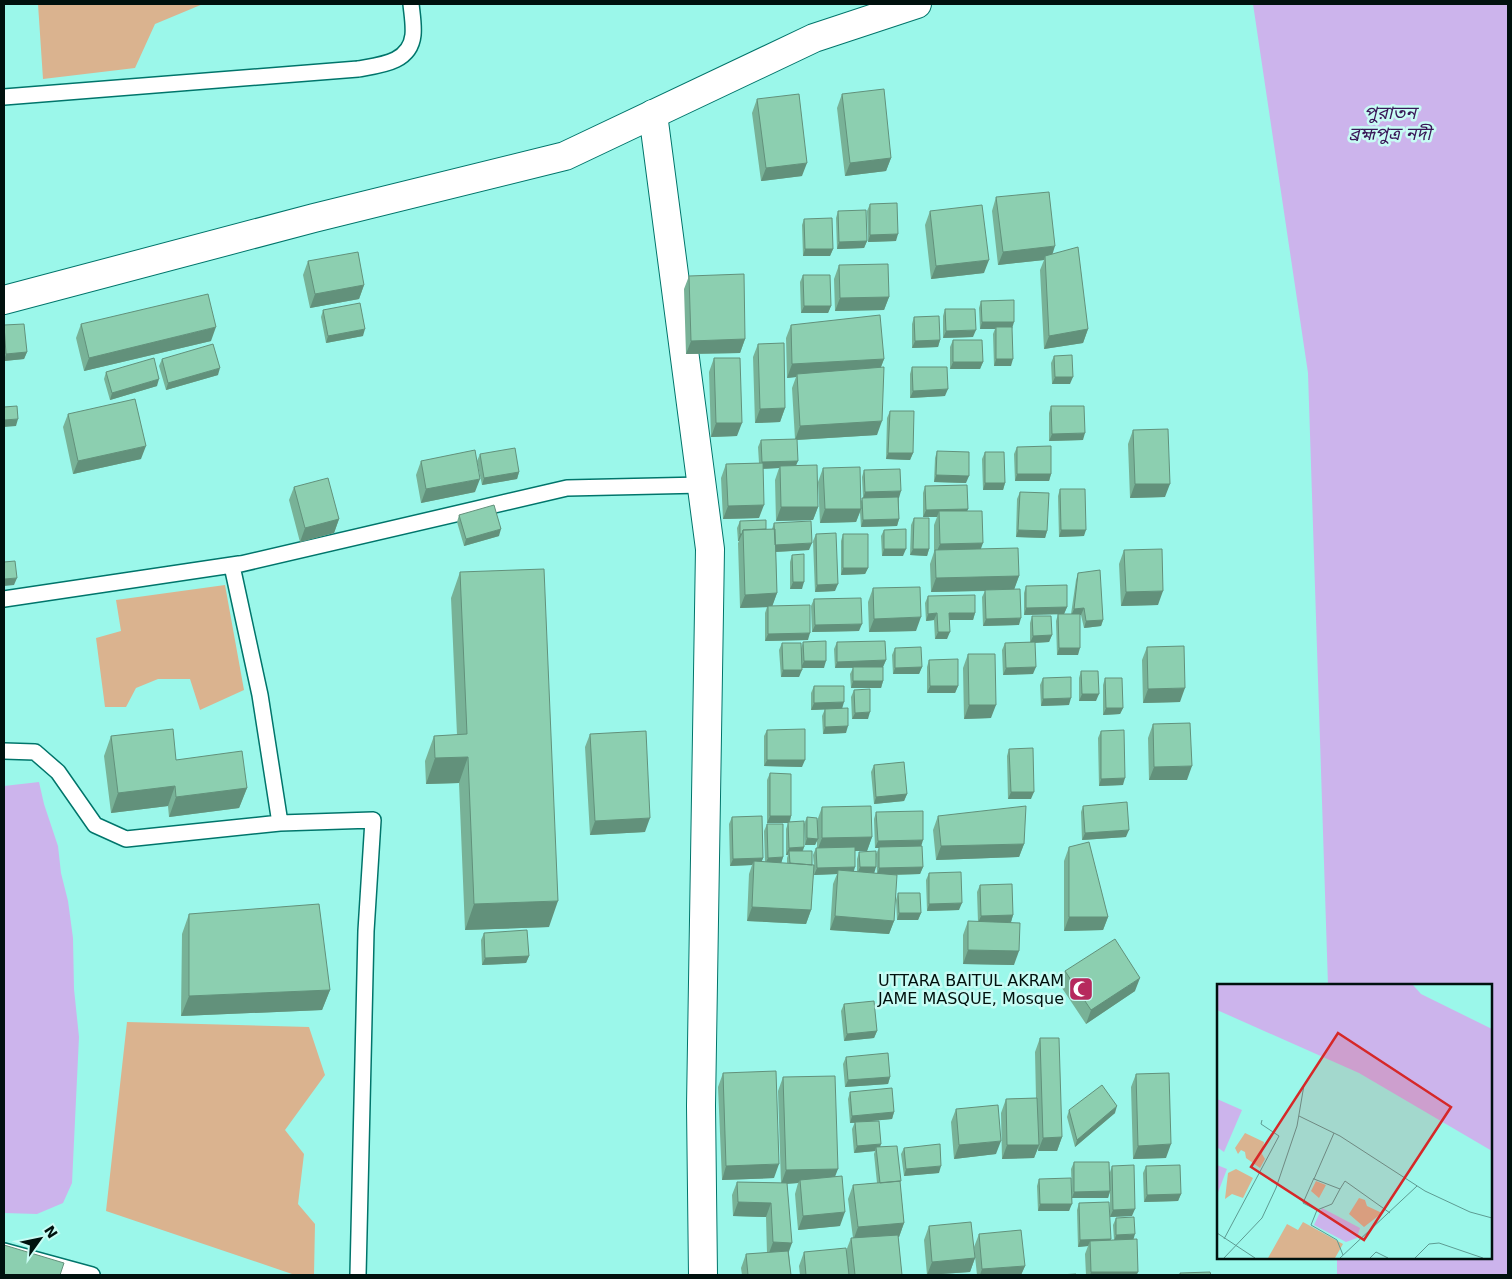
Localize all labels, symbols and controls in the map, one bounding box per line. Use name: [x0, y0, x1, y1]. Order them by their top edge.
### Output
water label: পুরাতন ব্রহ্মপুত্র নদী: [1349, 102, 1434, 145]
place label: UTTARA BAITUL AKRAM JAME MASQUE, Mosque: [877, 971, 1064, 1008]
mosque icon: UTTARA BAITUL AKRAM JAME MASQUE, Mosque: [1068, 976, 1094, 1002]
inset map: [1217, 984, 1492, 1259]
north arrow: [15, 1214, 65, 1264]
text: N: [41, 1223, 61, 1241]

